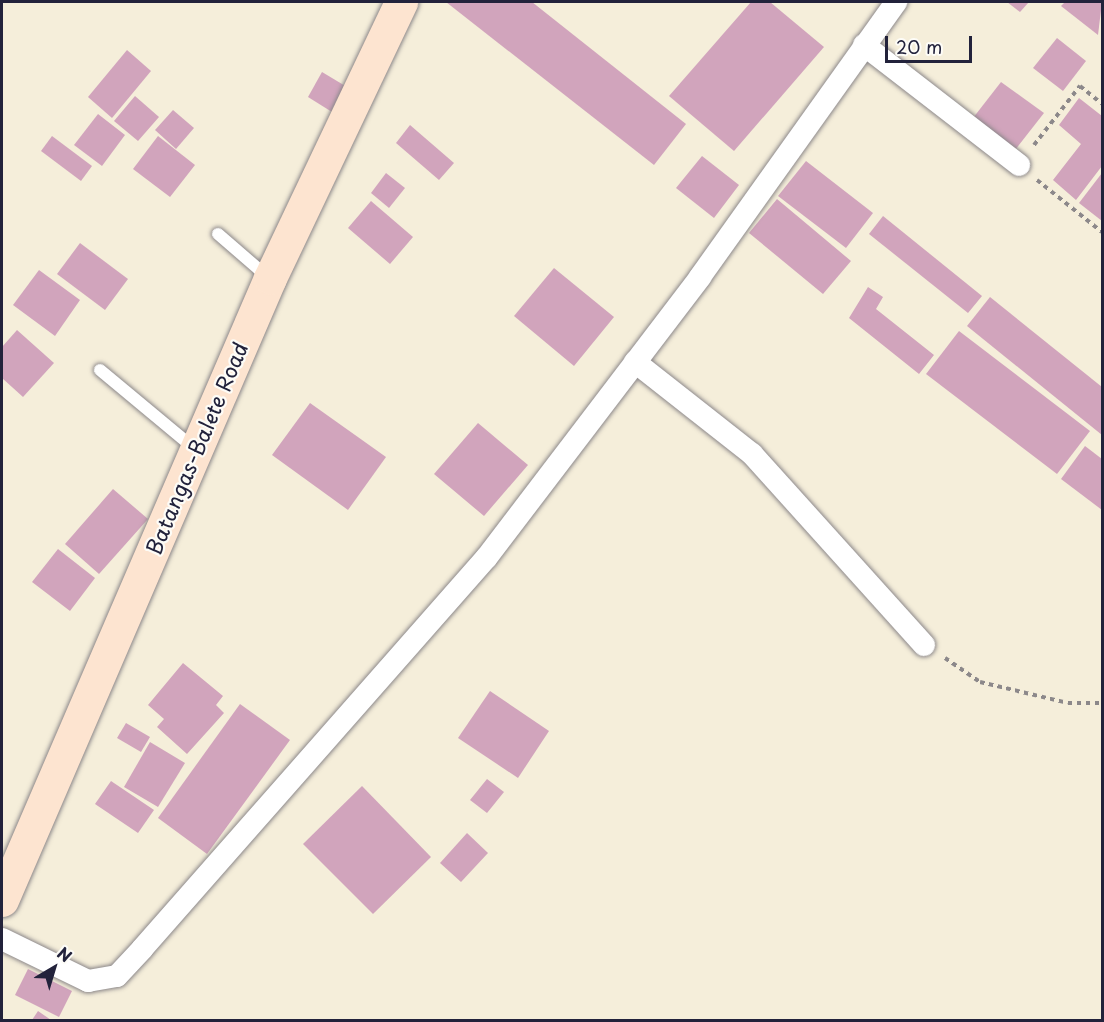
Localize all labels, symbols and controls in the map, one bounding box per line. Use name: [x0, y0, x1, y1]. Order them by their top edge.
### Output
scale bar: [888, 24, 975, 62]
text: 20 m: [896, 33, 942, 60]
street label: Batangas-Balete Road: [139, 337, 253, 559]
north arrow: [24, 938, 84, 998]
text: N: [53, 940, 77, 967]

